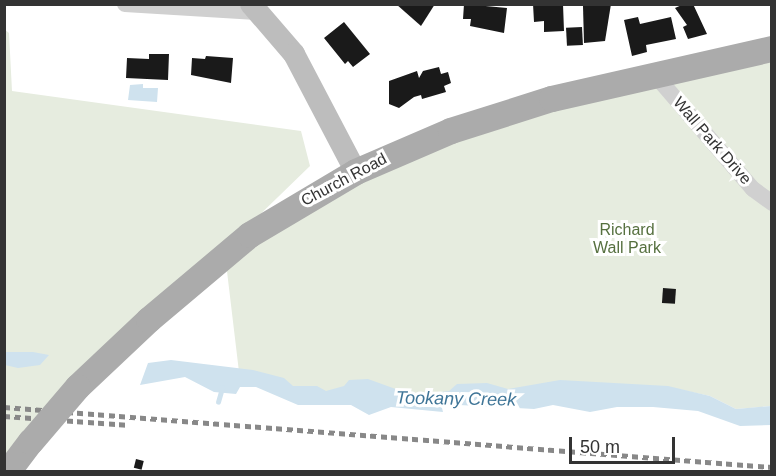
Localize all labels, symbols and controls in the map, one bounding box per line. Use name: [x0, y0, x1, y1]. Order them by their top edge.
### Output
street label: Wall Park Drive: [669, 93, 755, 189]
street label: Church Road: [298, 149, 390, 211]
park label: Richard Wall Park: [593, 220, 661, 258]
water label: Tookany Creek: [396, 387, 516, 411]
scale bar: [572, 425, 678, 463]
text: 50 m: [580, 437, 620, 457]

